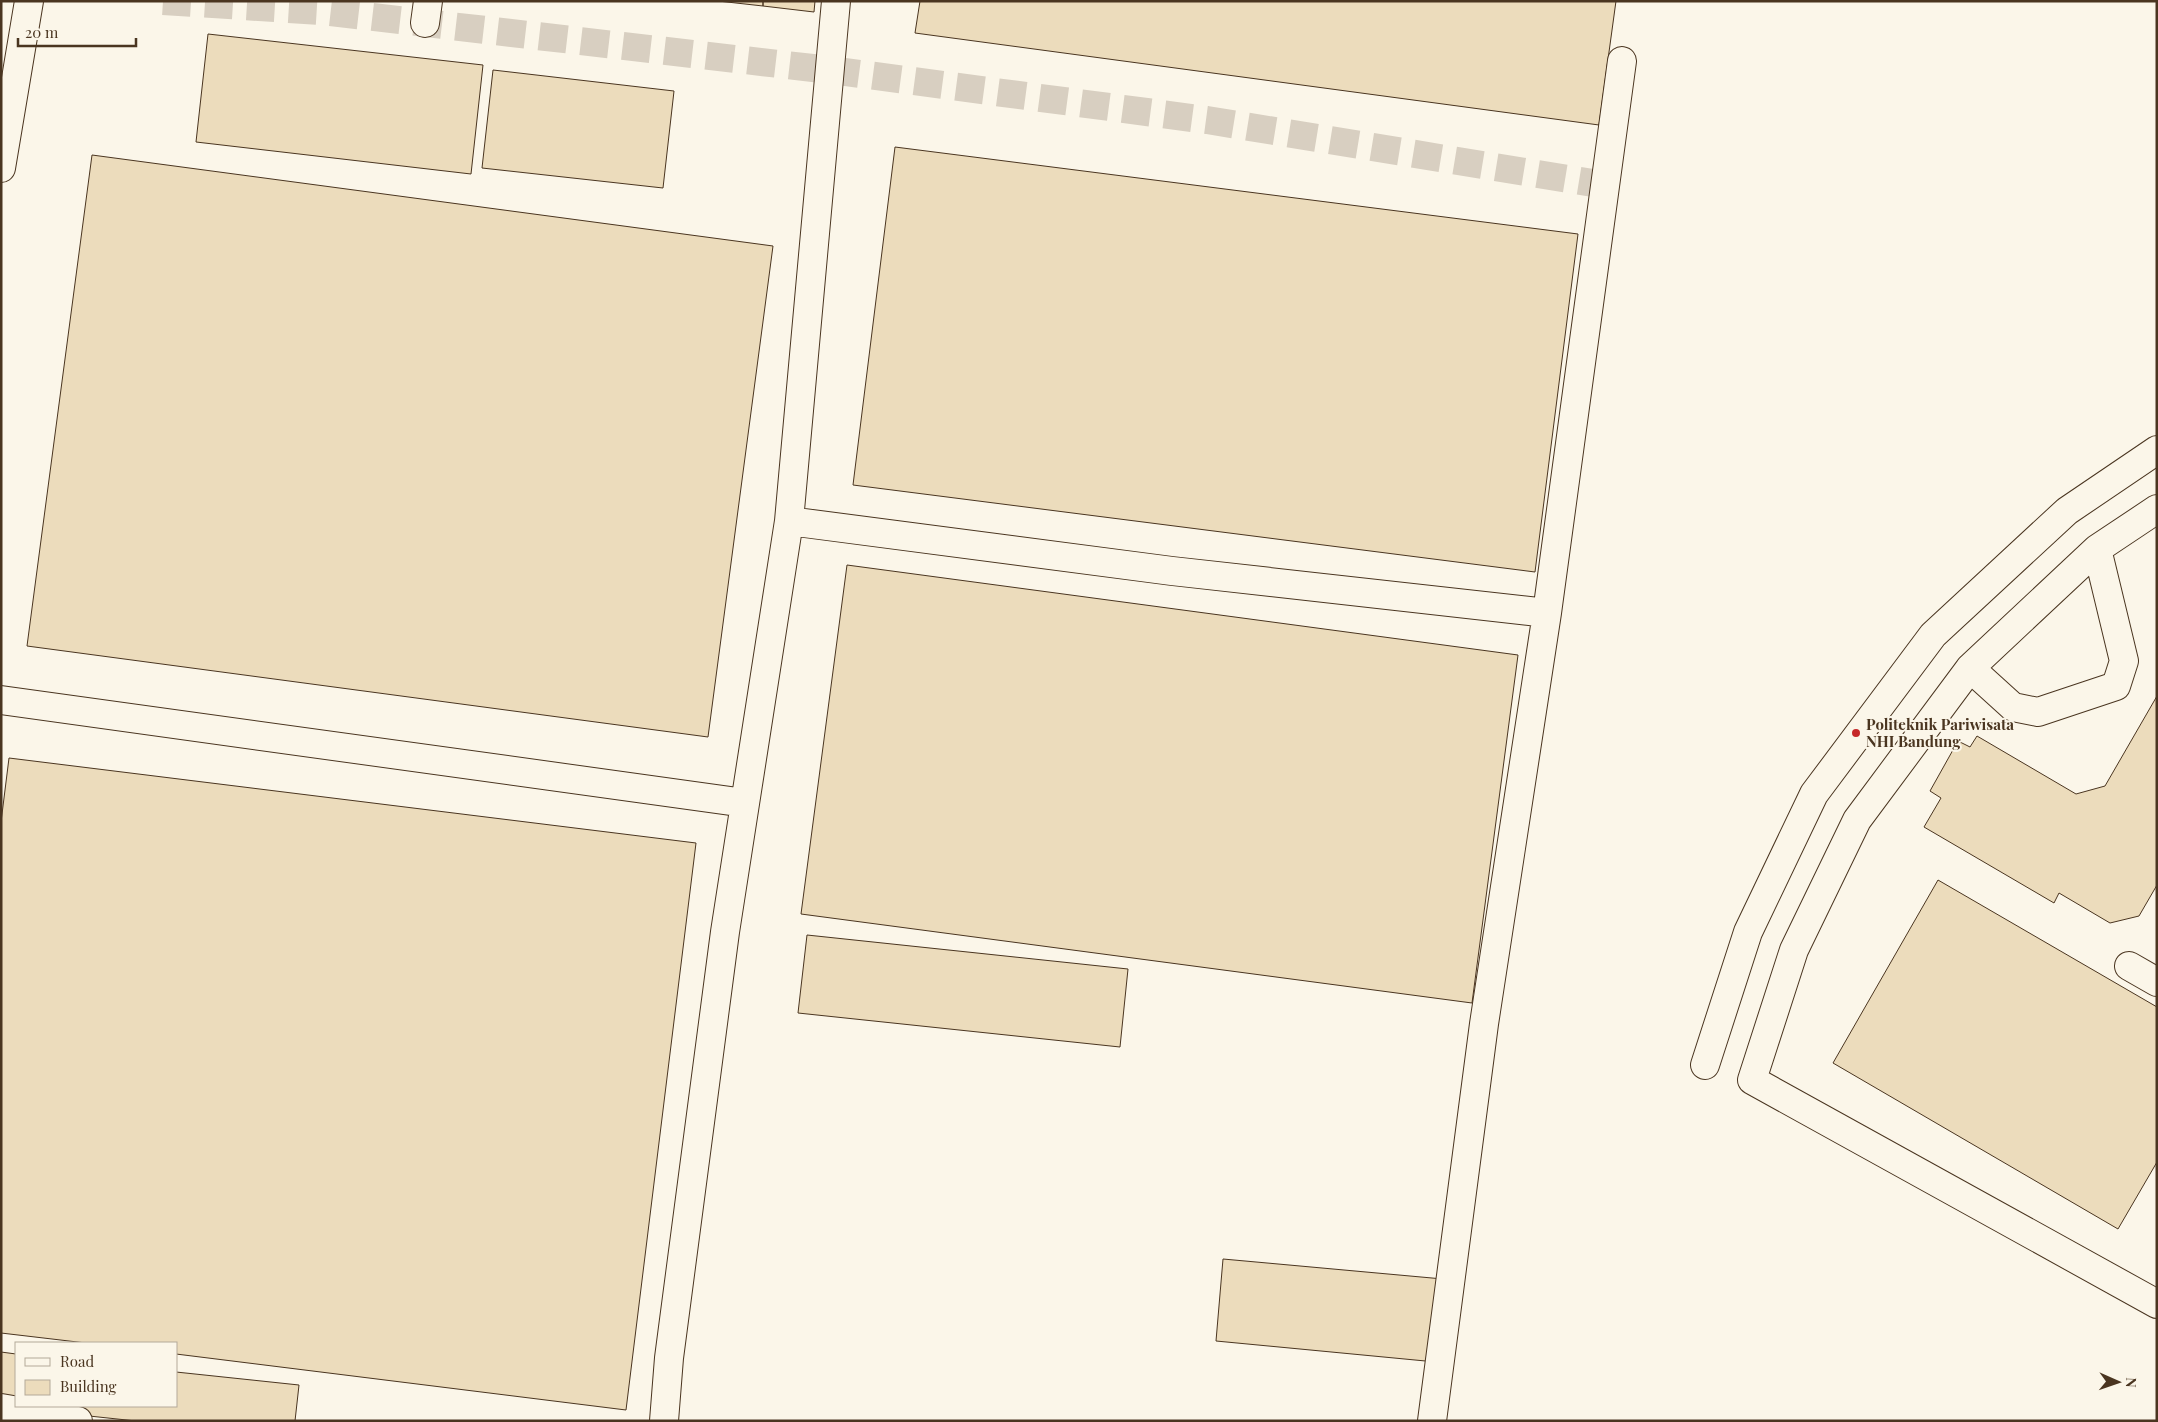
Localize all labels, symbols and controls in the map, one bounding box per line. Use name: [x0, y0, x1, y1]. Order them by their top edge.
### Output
scale bar: [18, 15, 135, 47]
text: 20 m: [25, 22, 59, 42]
place label: Politeknik Pariwisata NHI Bandung: [1866, 714, 2014, 751]
marker: Politeknik Pariwisata NHI Bandung: [1850, 727, 1862, 739]
legend: [15, 1342, 178, 1407]
text: Road: [60, 1351, 94, 1371]
north arrow: [2093, 1357, 2143, 1407]
text: Building: [60, 1376, 117, 1396]
text: N: [2122, 1377, 2141, 1388]

